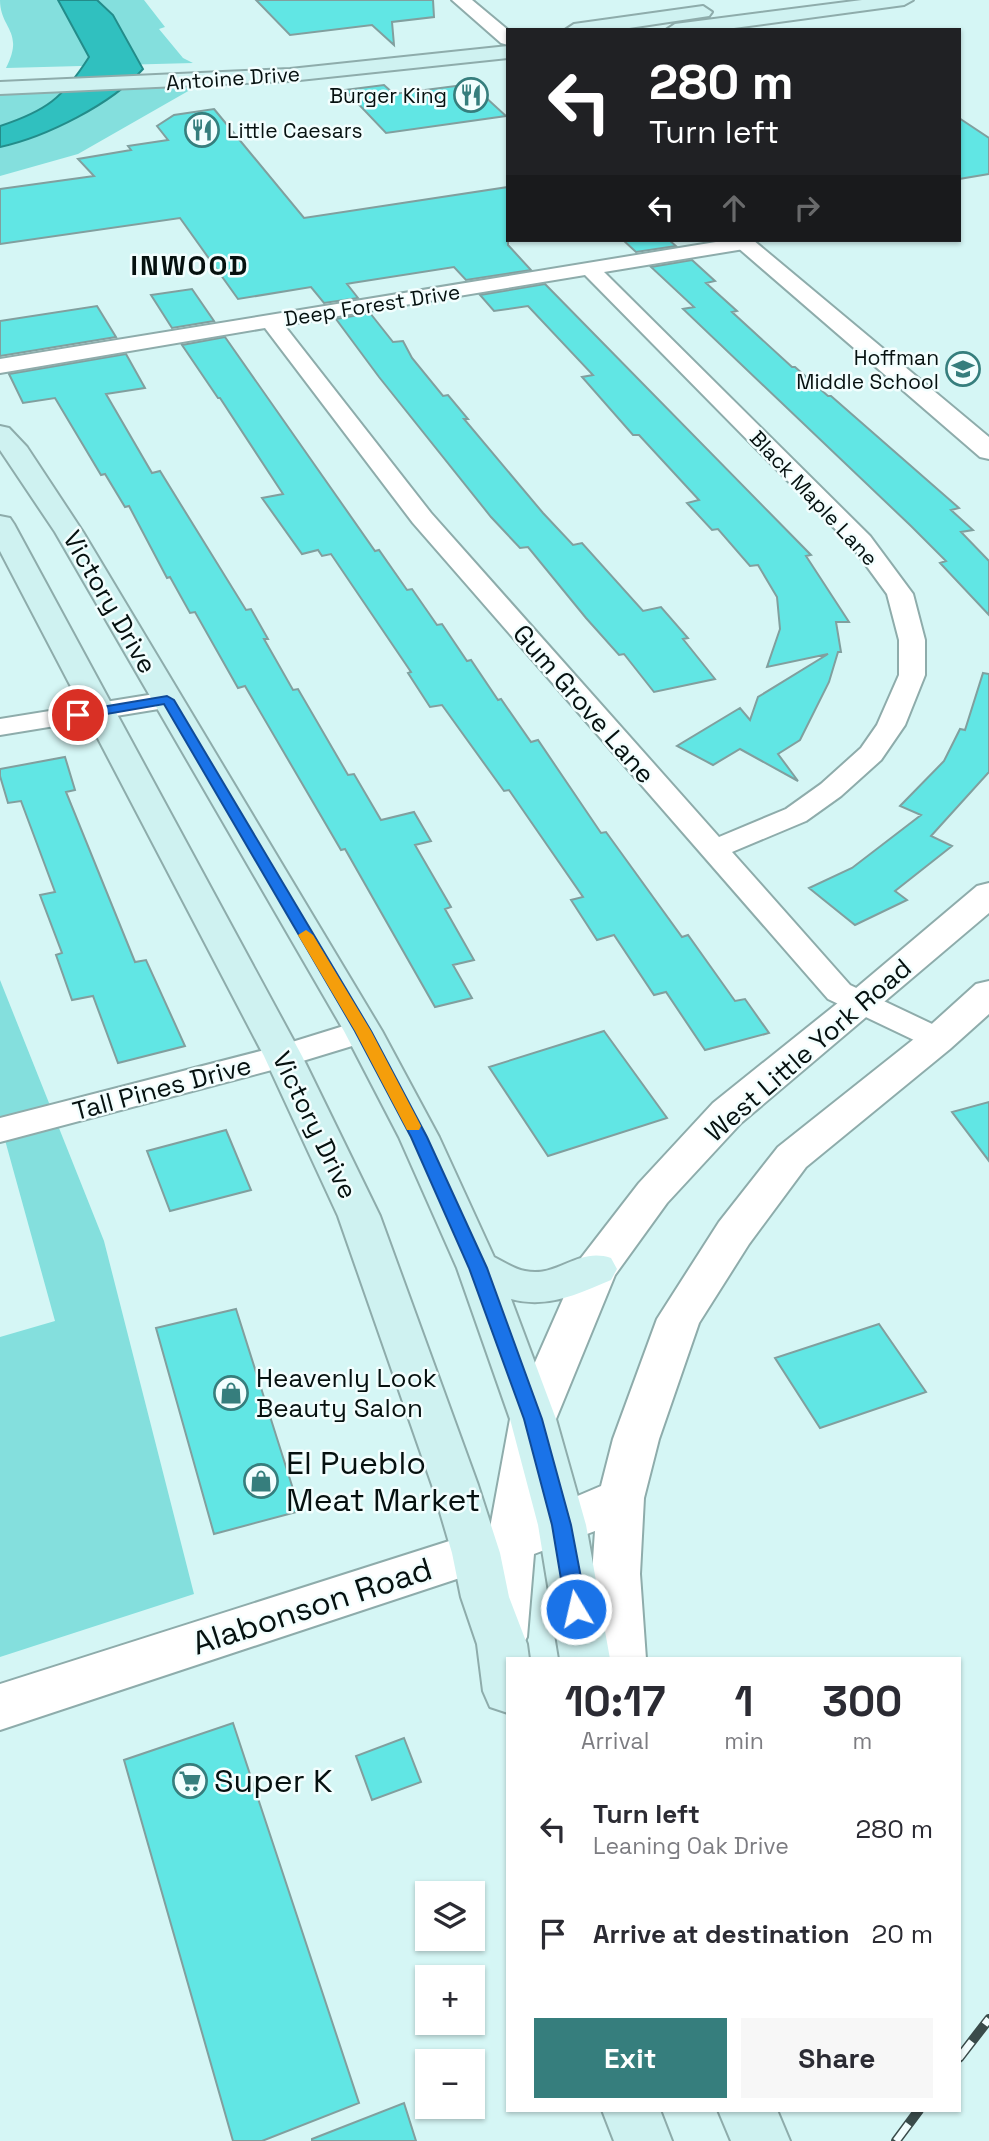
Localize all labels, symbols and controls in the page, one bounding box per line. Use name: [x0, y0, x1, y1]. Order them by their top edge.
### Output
text: 280 m: [649, 51, 794, 113]
icon: left: [534, 56, 625, 147]
street label: Antoine Drive: [165, 60, 301, 96]
restaurant icon: Burger King: [452, 76, 490, 114]
place label: Burger King: [329, 82, 447, 109]
restaurant icon: Little Caesars: [183, 111, 221, 149]
text: Turn left: [649, 112, 779, 152]
place label: Little Caesars: [227, 117, 363, 144]
icon: left: [642, 189, 680, 227]
icon: ahead: [715, 189, 753, 227]
icon: right: [788, 189, 826, 227]
district label: INWOOD: [130, 247, 250, 283]
street label: Deep Forest Drive: [282, 278, 462, 332]
place label: Hoffman Middle School: [796, 344, 939, 395]
school or university icon: Hoffman Middle School: [944, 350, 982, 388]
street label: Black Maple Lane: [744, 425, 884, 571]
street label: Victory Drive: [55, 524, 165, 680]
street label: Gum Grove Lane: [506, 617, 662, 791]
pin: [48, 685, 108, 745]
icon: arrive: [59, 696, 97, 734]
street label: West Little York Road: [698, 951, 918, 1149]
street label: Victory Drive: [265, 1046, 365, 1204]
street label: Tall Pines Drive: [69, 1048, 255, 1128]
place label: Heavenly Look Beauty Salon: [256, 1361, 437, 1425]
shop icon: Heavenly Look Beauty Salon: [212, 1374, 250, 1412]
place label: El Pueblo Meat Market: [286, 1443, 481, 1520]
shop icon: El Pueblo Meat Market: [242, 1462, 280, 1500]
street label: Alabonson Road: [187, 1548, 437, 1664]
position arrow: [539, 1572, 613, 1646]
text: 10:17: [565, 1675, 666, 1728]
text: 1: [734, 1675, 753, 1728]
text: 300: [822, 1675, 902, 1728]
text: Arrival: [581, 1726, 649, 1756]
text: min: [724, 1726, 764, 1756]
text: m: [852, 1726, 872, 1756]
place label: Super K: [214, 1761, 333, 1801]
supermarket icon: Super K: [171, 1762, 209, 1800]
text: Turn left: [593, 1797, 700, 1831]
icon: left: [534, 1810, 572, 1848]
text: 280 m: [855, 1812, 933, 1846]
text: Leaning Oak Drive: [593, 1831, 789, 1861]
map controls: [415, 1881, 485, 2119]
button: layers: [415, 1881, 485, 1951]
icon: arrive: [534, 1915, 572, 1953]
text: Arrive at destination: [593, 1917, 850, 1951]
text: 20 m: [872, 1917, 933, 1951]
button: +: [415, 1965, 485, 2035]
button: Exit: [534, 2018, 727, 2098]
button: Share: [741, 2018, 933, 2098]
button: −: [415, 2049, 485, 2119]

